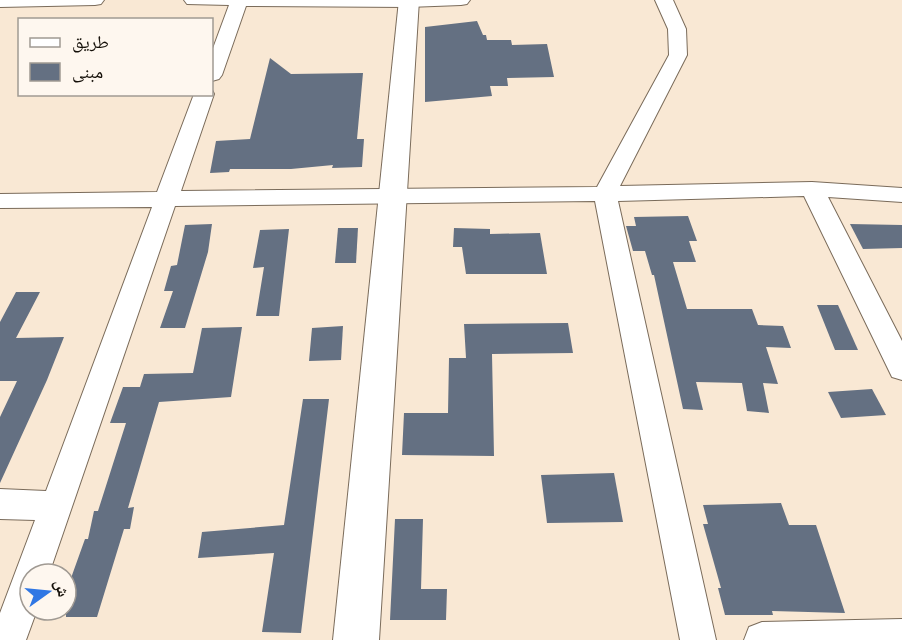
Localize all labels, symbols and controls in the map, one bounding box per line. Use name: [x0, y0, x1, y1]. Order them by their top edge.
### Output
legend: [18, 18, 213, 96]
text: طريق: [72, 31, 109, 53]
text: مبنى: [72, 61, 103, 83]
north arrow: [18, 562, 78, 622]
text: ش: [51, 578, 73, 599]

